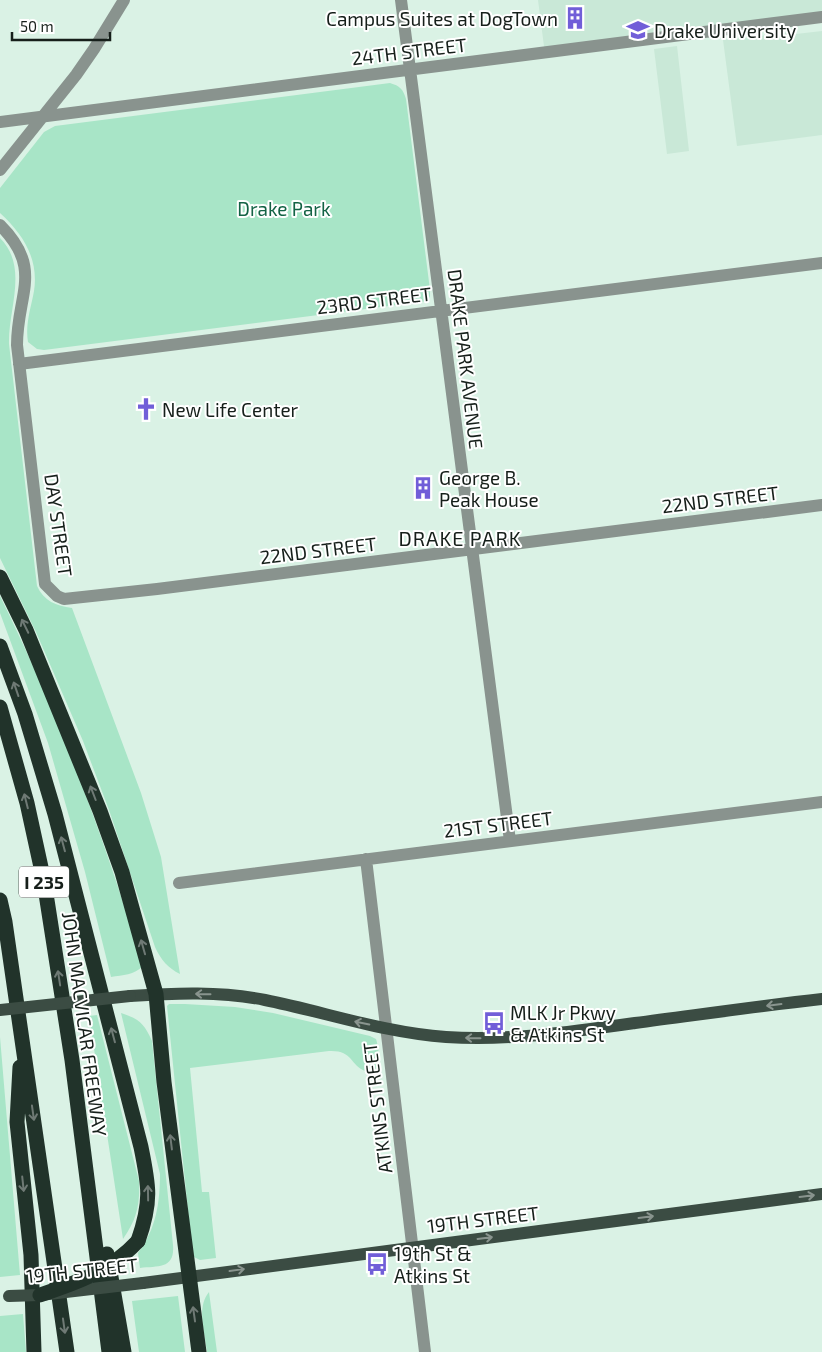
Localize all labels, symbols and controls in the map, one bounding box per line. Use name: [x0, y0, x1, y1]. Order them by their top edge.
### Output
building icon: Campus Suites at DogTown: [562, 5, 588, 31]
place label: Campus Suites at DogTown: [326, 7, 558, 30]
scale bar: [12, 10, 110, 42]
text: 50 m: [20, 17, 54, 35]
school or university icon: Drake University: [625, 17, 651, 43]
place label: Drake University: [654, 19, 796, 42]
street label: 24TH STREET: [350, 33, 468, 69]
park label: Drake Park: [237, 197, 331, 220]
street label: DRAKE PARK AVENUE: [444, 268, 488, 450]
street label: 23RD STREET: [315, 282, 433, 318]
church icon: New Life Center: [133, 396, 159, 422]
place label: New Life Center: [162, 398, 299, 421]
place label: George B. Peak House: [439, 466, 539, 511]
street label: DAY STREET: [40, 472, 78, 578]
building icon: George B. Peak House: [410, 475, 436, 501]
street label: 22ND STREET: [660, 480, 780, 518]
district label: DRAKE PARK: [398, 526, 522, 550]
street label: 22ND STREET: [258, 531, 378, 569]
one-way arrow: [19, 619, 29, 634]
one-way arrow: [11, 681, 20, 697]
one-way arrow: [88, 786, 97, 801]
one-way arrow: [21, 793, 30, 809]
street label: 21ST STREET: [442, 806, 554, 842]
one-way arrow: [57, 837, 67, 853]
road number: I 235: [19, 866, 69, 898]
street label: JOHN MACVICAR FREEWAY: [58, 910, 112, 1138]
one-way arrow: [137, 940, 147, 956]
one-way arrow: [54, 970, 64, 986]
one-way arrow: [195, 989, 212, 999]
one-way arrow: [766, 1000, 782, 1010]
place label: MLK Jr Pkwy & Atkins St: [510, 1001, 616, 1046]
bus stop icon: MLK Jr Pkwy & Atkins St: [481, 1010, 507, 1036]
one-way arrow: [355, 1018, 371, 1027]
one-way arrow: [108, 1028, 117, 1044]
one-way arrow: [465, 1033, 482, 1043]
street label: ATKINS STREET: [358, 1041, 396, 1175]
one-way arrow: [28, 1105, 38, 1121]
one-way arrow: [166, 1134, 176, 1150]
one-way arrow: [19, 1175, 28, 1191]
one-way arrow: [143, 1186, 153, 1202]
one-way arrow: [799, 1191, 815, 1201]
street label: 19TH STREET: [426, 1201, 540, 1237]
one-way arrow: [638, 1212, 654, 1222]
one-way arrow: [477, 1233, 493, 1243]
place label: 19th St & Atkins St: [394, 1242, 472, 1287]
bus stop icon: 19th St & Atkins St: [364, 1251, 390, 1277]
street label: 19TH STREET: [25, 1253, 139, 1287]
one-way arrow: [229, 1265, 245, 1275]
one-way arrow: [189, 1307, 199, 1323]
one-way arrow: [59, 1318, 69, 1334]

